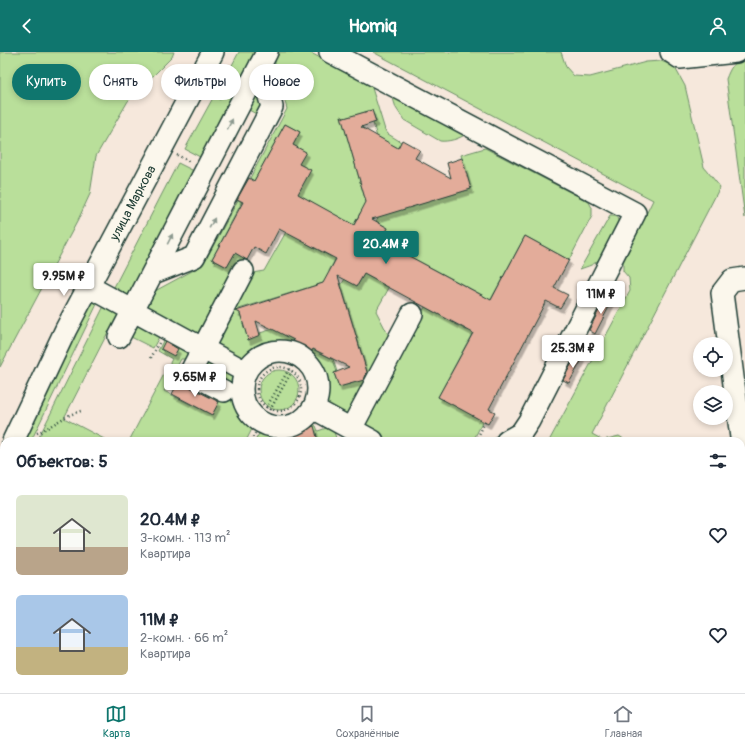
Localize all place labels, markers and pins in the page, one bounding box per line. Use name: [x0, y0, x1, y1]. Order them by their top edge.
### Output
pin: 20.4M ₽: [349, 231, 423, 265]
pin: 9.95M ₽: [27, 263, 101, 297]
pin: 11M ₽: [573, 281, 629, 315]
pin: 25.3M ₽: [536, 335, 610, 369]
pin: 9.65M ₽: [158, 364, 232, 398]

